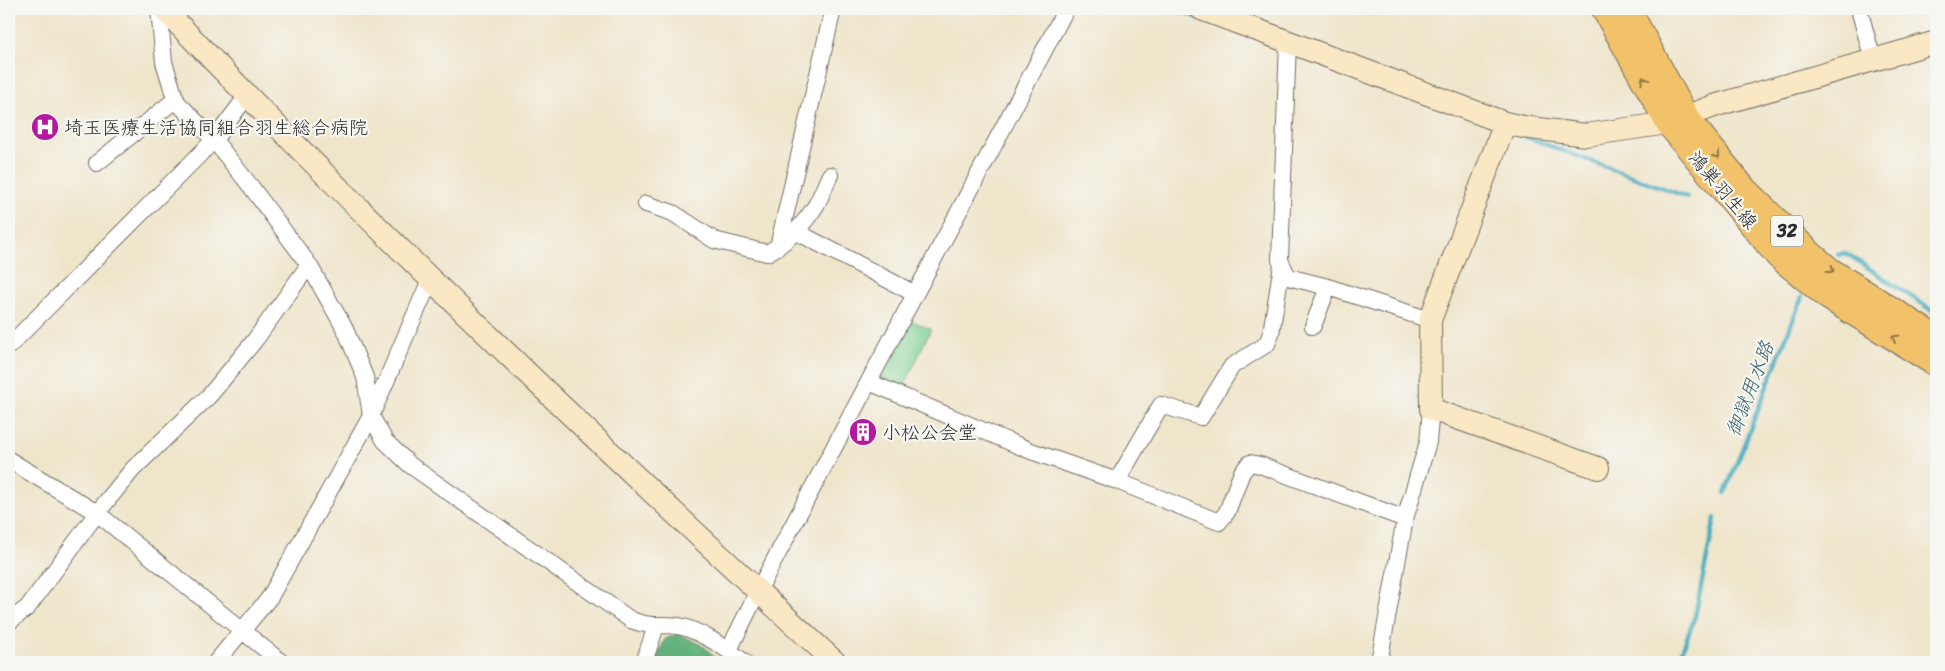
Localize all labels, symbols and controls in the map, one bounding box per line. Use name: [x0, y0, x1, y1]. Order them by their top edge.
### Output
one-way arrow: [1640, 77, 1650, 86]
place label: 埼玉医療生活協同組合羽生総合病院: [64, 111, 368, 144]
hospital icon: 埼玉医療生活協同組合羽生総合病院: [30, 112, 60, 142]
street label: 鴻巣羽生線: [1680, 143, 1766, 237]
one-way arrow: [1711, 149, 1719, 158]
road number: 32: [1771, 216, 1803, 247]
one-way arrow: [1825, 264, 1835, 273]
water label: 御獄用水路: [1716, 335, 1785, 442]
one-way arrow: [1891, 335, 1900, 345]
place label: 小松公会堂: [882, 416, 977, 449]
building icon: 小松公会堂: [848, 417, 878, 447]

